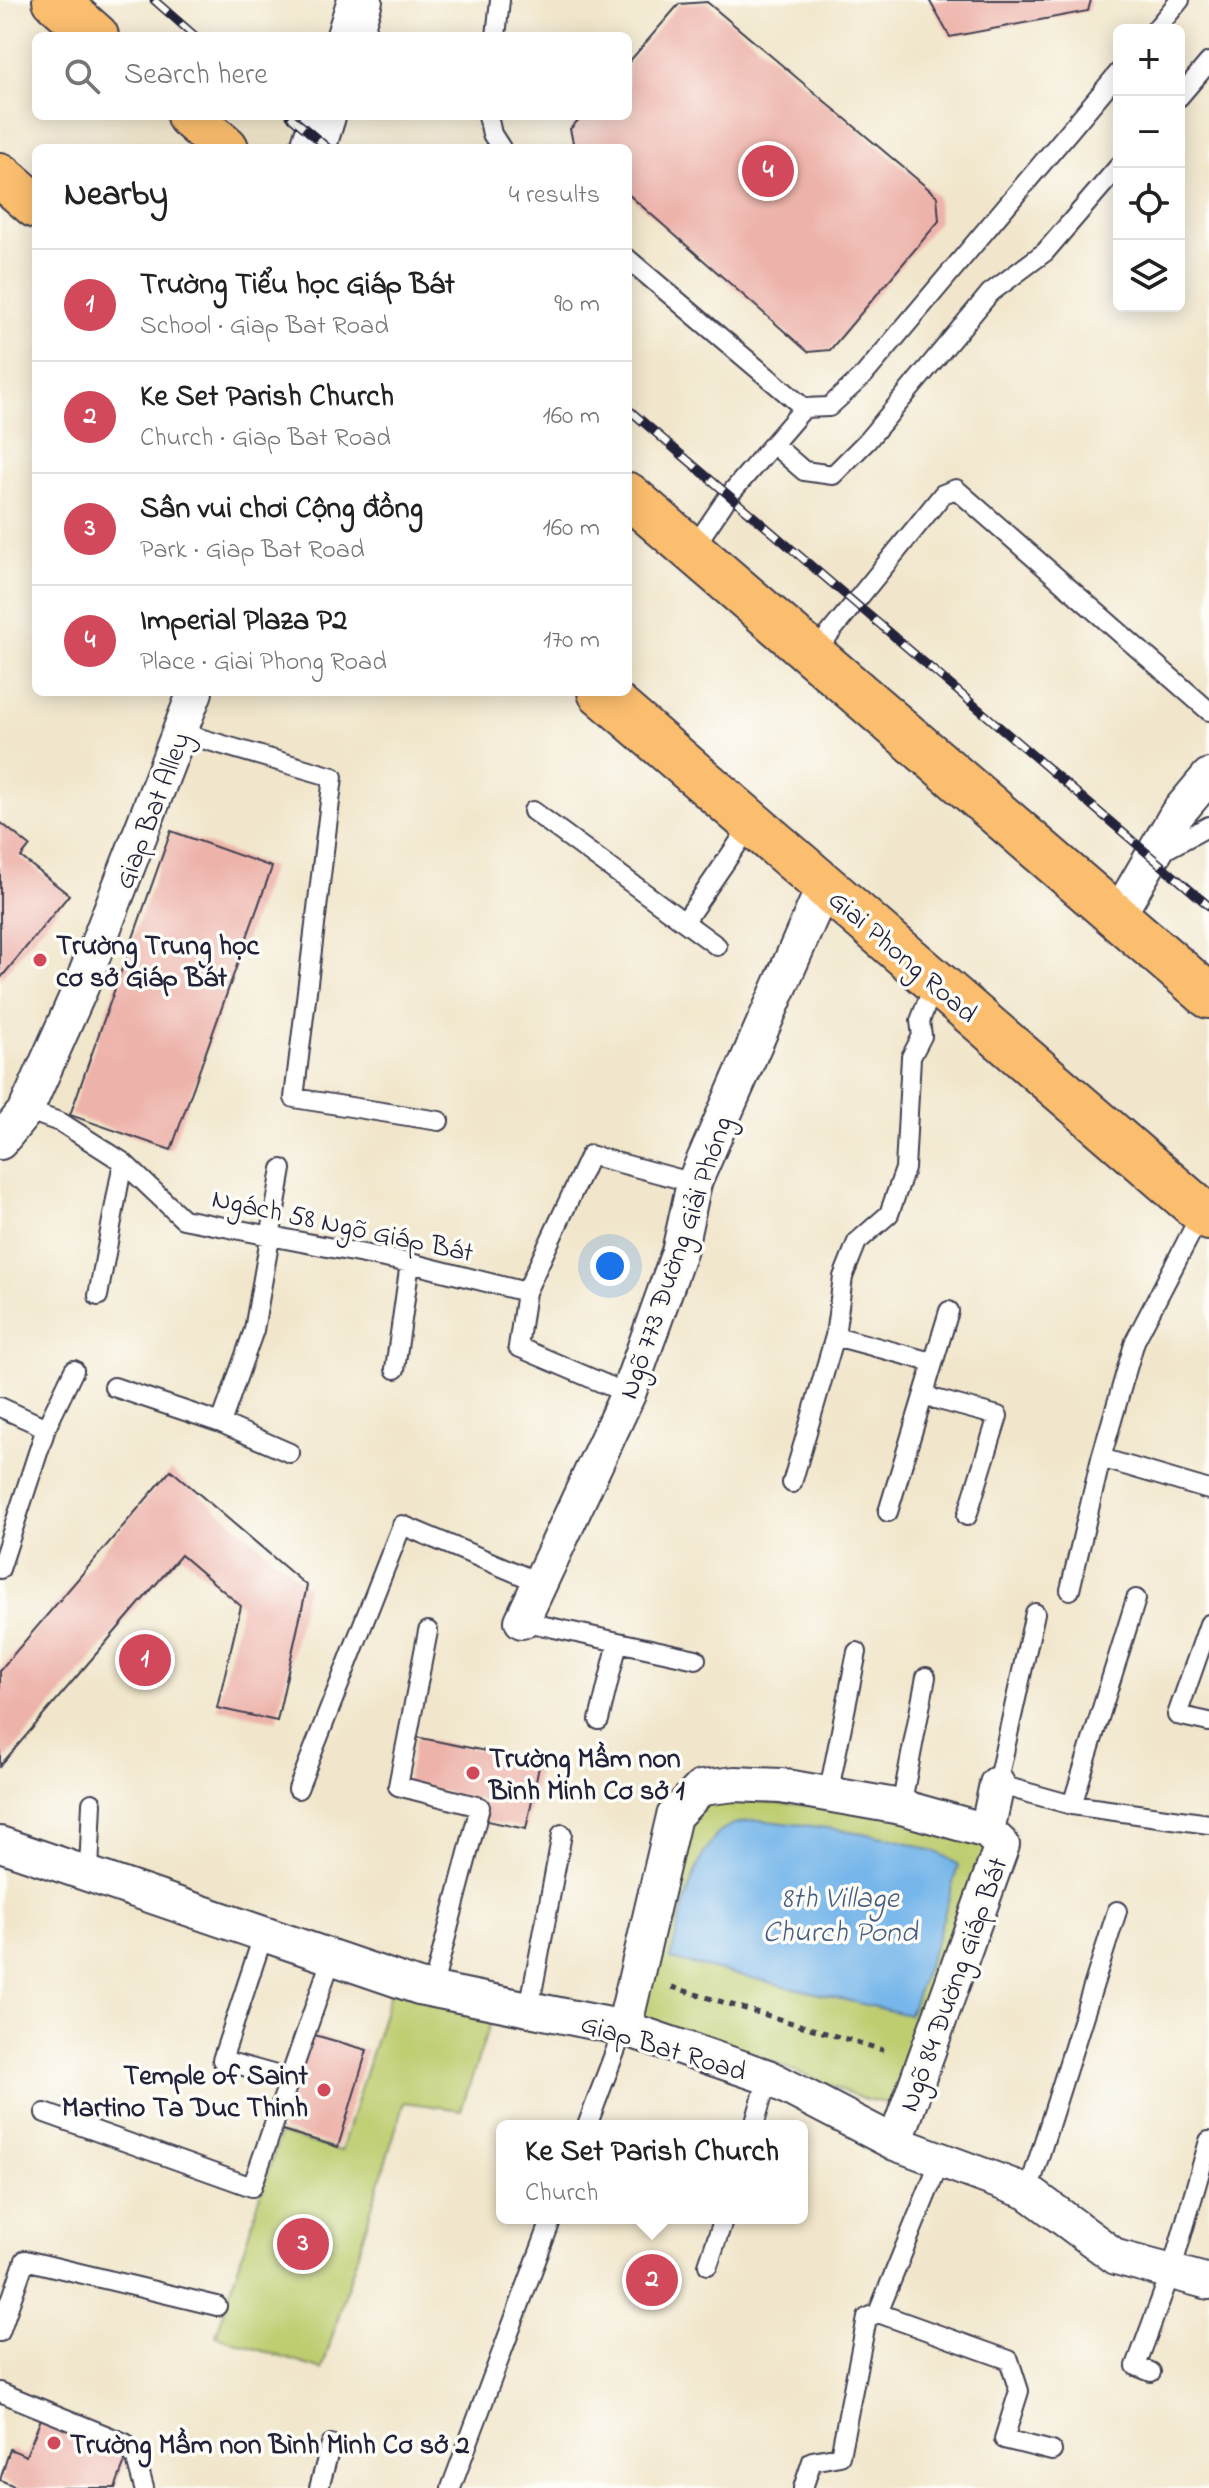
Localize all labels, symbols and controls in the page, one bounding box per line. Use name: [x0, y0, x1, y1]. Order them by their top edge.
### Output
map controls: [1113, 24, 1185, 312]
button: +: [1113, 24, 1185, 96]
search box: [32, 32, 632, 120]
icon: search: [60, 54, 104, 98]
text: Search here: [124, 54, 268, 98]
button: −: [1113, 96, 1185, 168]
pin: 4: [742, 141, 794, 201]
button: locate: [1113, 168, 1185, 240]
text: Nearby: [64, 171, 168, 221]
text: 4 results: [509, 177, 600, 215]
button: layers: [1113, 240, 1185, 312]
text: Trường Tiểu học Giáp Bát: [140, 264, 455, 308]
text: 1: [86, 286, 94, 324]
text: 90 m: [554, 286, 600, 324]
text: School · Giap Bat Road: [140, 308, 389, 346]
text: Ke Set Parish Church: [140, 376, 394, 420]
text: 2: [84, 398, 96, 436]
text: 160 m: [542, 398, 600, 436]
text: Church · Giap Bat Road: [140, 420, 391, 458]
text: Sân vui chơi Cộng đồng: [140, 488, 423, 532]
text: 3: [85, 510, 95, 548]
text: 160 m: [542, 510, 600, 548]
text: Park · Giap Bat Road: [140, 532, 365, 570]
text: Imperial Plaza P2: [140, 600, 347, 644]
text: 4: [85, 622, 95, 660]
text: 170 m: [543, 622, 600, 660]
text: Place · Giai Phong Road: [140, 644, 387, 682]
street label: Giap Bat Alley: [106, 727, 203, 896]
street label: Giai Phong Road: [818, 881, 986, 1034]
place label: Trường Trung học cơ sở Giáp Bát: [56, 927, 260, 1000]
marker: Trường Trung học cơ sở Giáp Bát: [31, 951, 49, 969]
street label: Ngõ 773 Đường Giải Phóng: [610, 1111, 745, 1405]
street label: Ngách 58 Ngõ Giáp Bát: [208, 1180, 477, 1275]
your location: [590, 1246, 630, 1286]
pin: 1: [119, 1630, 171, 1690]
place label: Trường Mầm non Bình Minh Cơ sở 1: [487, 1740, 685, 1813]
marker: Trường Mầm non Bình Minh Cơ sở 1: [464, 1764, 482, 1782]
street label: Ngõ 84 Đường Giáp Bát: [890, 1852, 1020, 2118]
water label: 8th Village Church Pond: [763, 1878, 919, 1956]
street label: Giap Bat Road: [575, 2005, 751, 2094]
place label: Temple of Saint Martino Ta Duc Thinh: [62, 2057, 309, 2130]
marker: Temple of Saint Martino Ta Duc Thinh: [315, 2081, 333, 2099]
popup: [496, 2120, 808, 2224]
text: Ke Set Parish Church: [525, 2131, 779, 2175]
text: Church: [525, 2175, 598, 2213]
pin: 3: [277, 2214, 329, 2274]
pin: 2: [626, 2250, 678, 2310]
place label: Trường Mầm non Bình Minh Cơ sở 2: [70, 2426, 470, 2468]
marker: Trường Mầm non Bình Minh Cơ sở 2: [45, 2434, 63, 2452]

